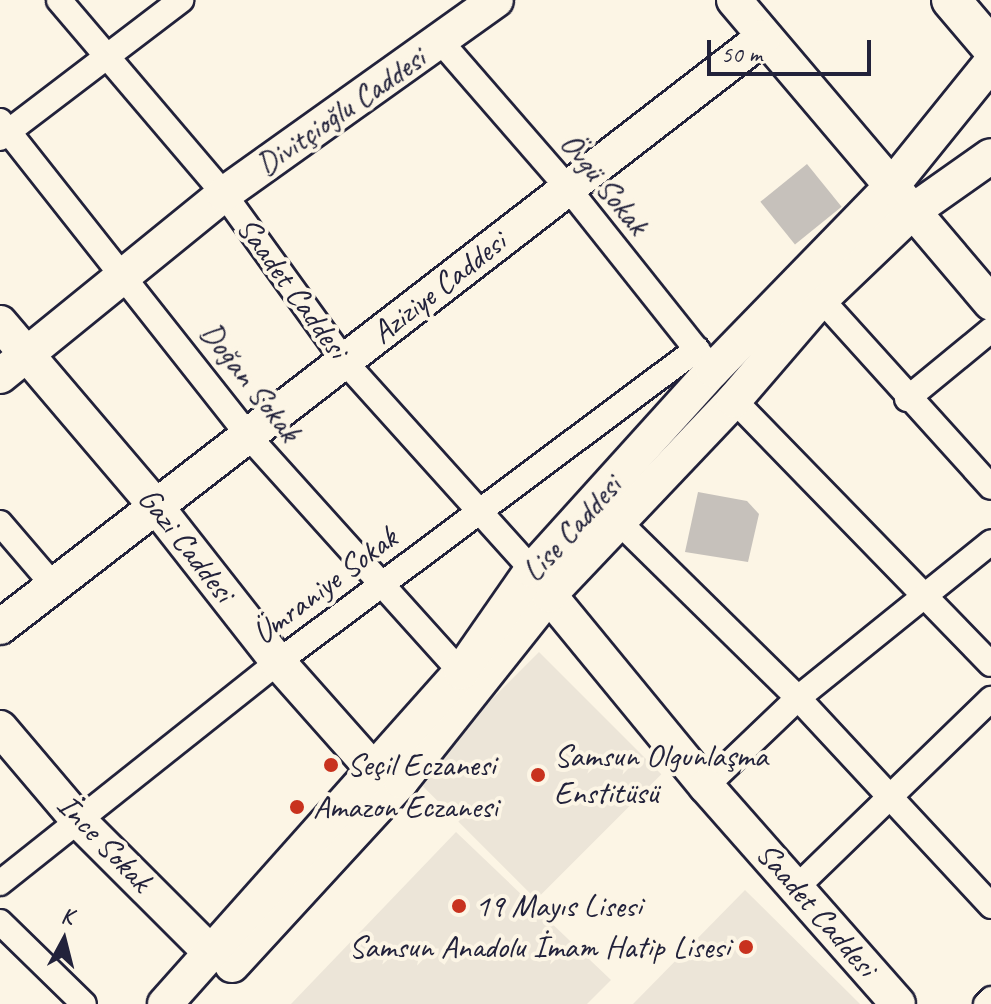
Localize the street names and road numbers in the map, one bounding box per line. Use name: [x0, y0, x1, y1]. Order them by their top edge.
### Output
street label: Divitçioğlu Caddesi: [248, 39, 434, 185]
street label: Övgü Sokak: [551, 125, 657, 243]
street label: Saadet Caddesi: [228, 210, 356, 366]
street label: Aziziye Caddesi: [364, 224, 514, 352]
street label: Doğan Sokak: [192, 315, 308, 449]
street label: Lise Caddesi: [514, 468, 630, 590]
street label: Gazi Caddesi: [129, 480, 243, 610]
street label: Ümraniye Sokak: [245, 519, 405, 653]
street label: İnce Sokak: [49, 787, 159, 899]
street label: Saadet Caddesi: [747, 835, 885, 985]

